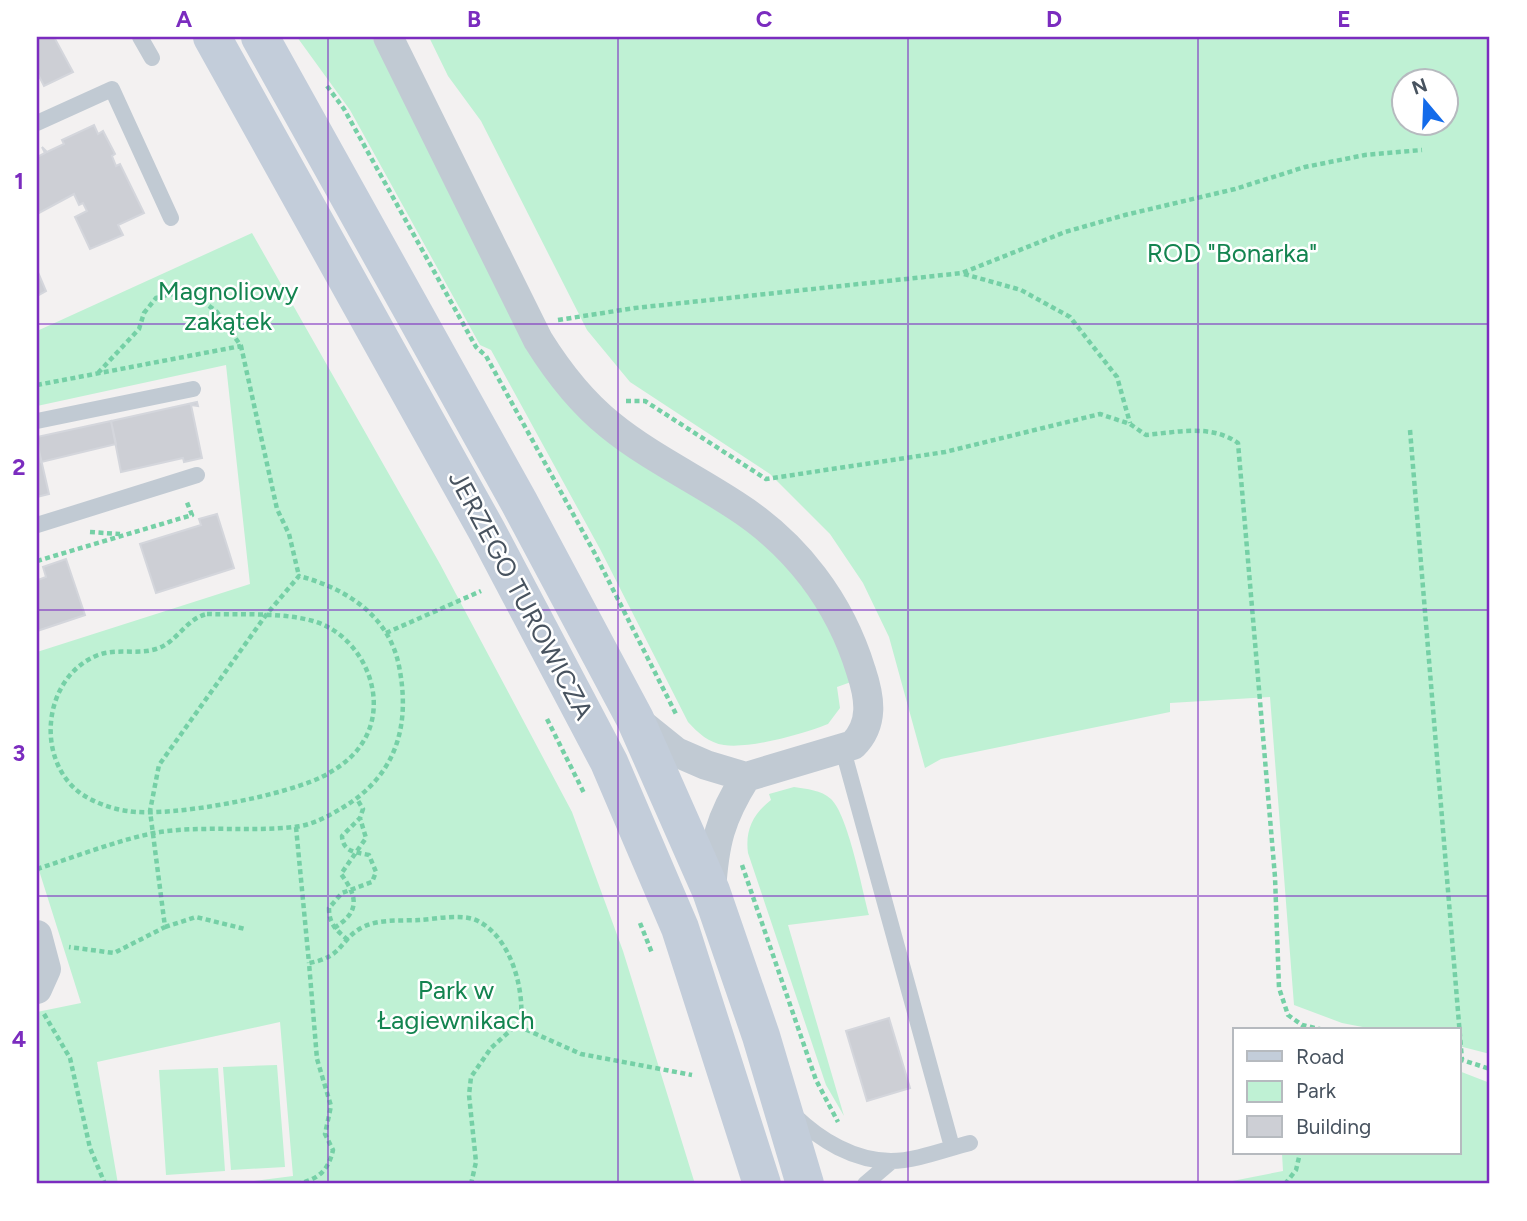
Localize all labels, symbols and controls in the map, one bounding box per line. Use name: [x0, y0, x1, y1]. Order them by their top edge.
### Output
text: A: [176, 5, 193, 33]
text: B: [467, 5, 481, 33]
text: C: [756, 5, 773, 33]
text: D: [1046, 5, 1062, 33]
text: E: [1337, 5, 1351, 33]
north arrow: [1390, 66, 1460, 136]
text: N: [1409, 73, 1430, 100]
text: 1: [14, 167, 24, 195]
park label: ROD "Bonarka": [1147, 237, 1317, 269]
park label: Magnoliowy zakątek: [158, 275, 299, 337]
text: 2: [12, 453, 26, 481]
street label: JERZEGO TUROWICZA: [442, 465, 600, 725]
text: 3: [13, 739, 25, 767]
park label: Park w Łagiewnikach: [377, 974, 535, 1036]
text: 4: [12, 1025, 26, 1053]
legend: [1233, 1028, 1460, 1154]
text: Road: [1296, 1044, 1344, 1069]
text: Park: [1296, 1078, 1337, 1103]
text: Building: [1296, 1114, 1371, 1139]

